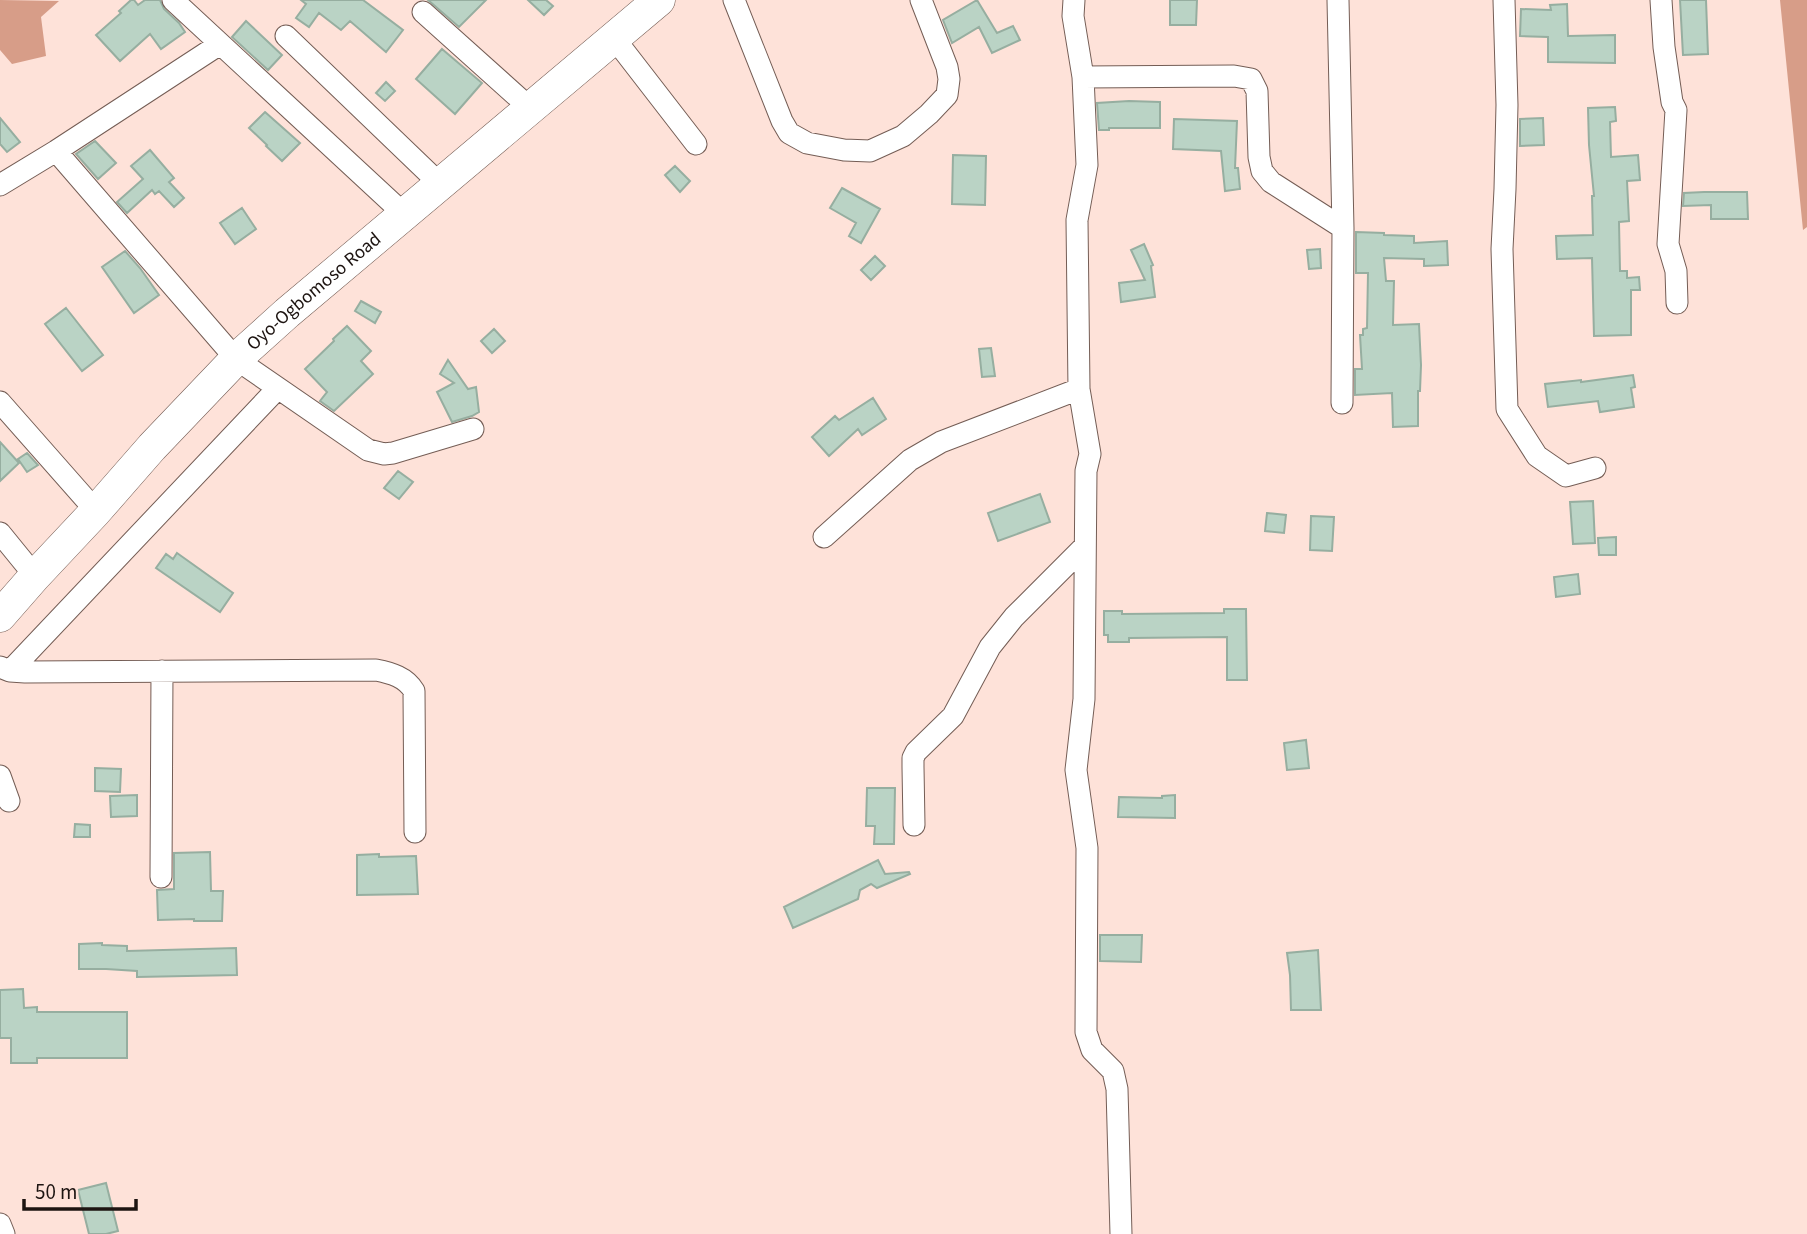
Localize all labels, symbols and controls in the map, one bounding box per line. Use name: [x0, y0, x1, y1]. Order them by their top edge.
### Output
street label: Oyo-Ogbomoso Road: [240, 226, 387, 357]
scale bar: [24, 1168, 136, 1212]
text: 50 m: [35, 1177, 77, 1207]

